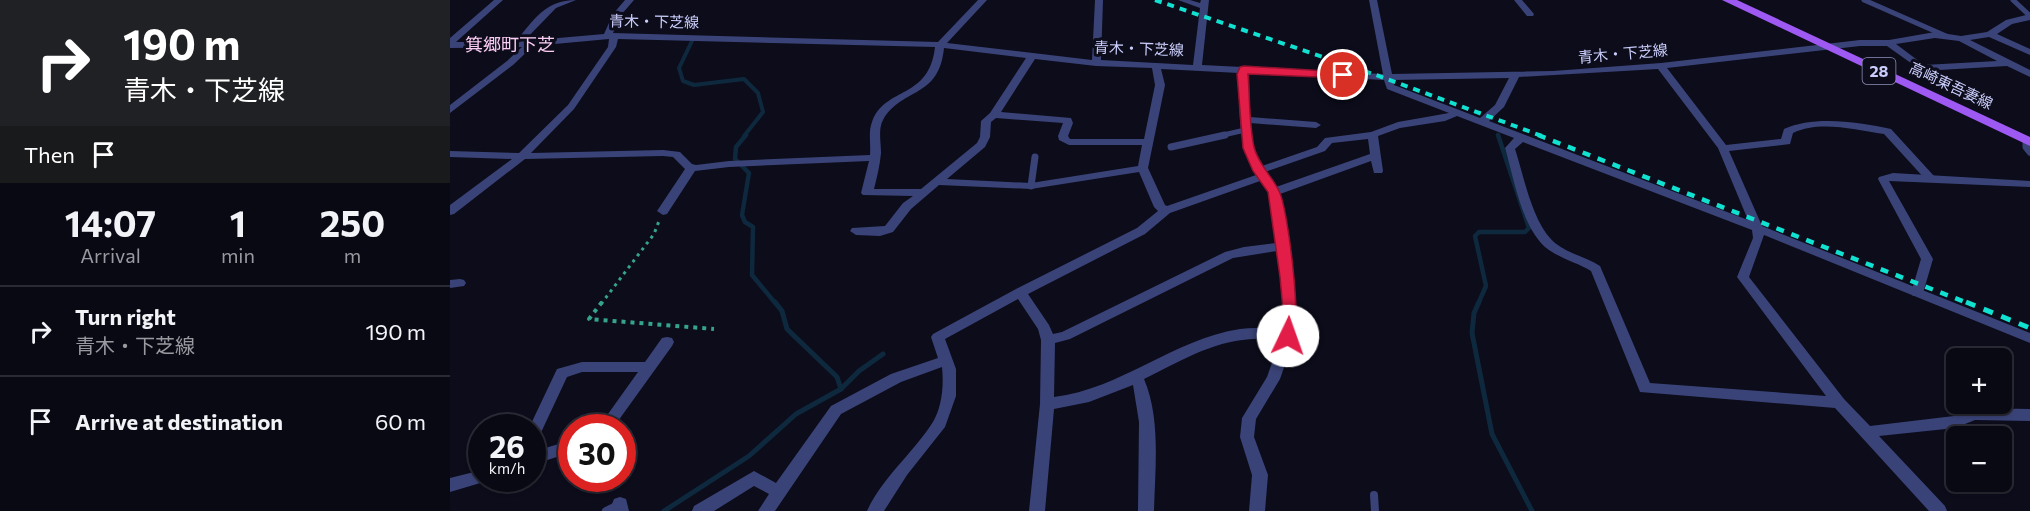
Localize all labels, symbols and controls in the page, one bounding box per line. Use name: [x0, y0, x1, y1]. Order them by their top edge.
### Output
street label: 青木・下芝線: [609, 11, 699, 31]
text: 190 m: [123, 17, 241, 69]
icon: right: [24, 24, 102, 102]
district label: 箕郷町下芝: [465, 33, 555, 55]
street label: 青木・下芝線: [1094, 37, 1184, 59]
street label: 青木・下芝線: [1577, 40, 1669, 66]
pin: [1317, 49, 1368, 100]
icon: arrive: [1326, 58, 1359, 91]
road number: 28: [1862, 58, 1896, 84]
street label: 高崎東吾妻線: [1907, 58, 1996, 112]
text: 青木・下芝線: [123, 73, 285, 106]
icon: arrive: [87, 138, 120, 171]
text: Then: [24, 141, 75, 168]
text: 14:07: [65, 200, 156, 244]
text: 1: [230, 200, 246, 244]
text: 250: [320, 200, 385, 244]
text: Arrival: [80, 243, 141, 267]
text: min: [221, 243, 255, 267]
text: m: [344, 243, 361, 267]
text: Turn right: [75, 303, 176, 330]
position arrow: [1256, 304, 1320, 368]
icon: right: [24, 315, 57, 348]
text: 190 m: [365, 318, 426, 345]
text: 青木・下芝線: [75, 333, 195, 357]
map controls: [1946, 348, 2012, 492]
button: +: [1946, 348, 2012, 414]
icon: arrive: [24, 405, 57, 438]
text: Arrive at destination: [75, 408, 283, 435]
text: 60 m: [375, 408, 426, 435]
speed limit sign: 30: [558, 414, 636, 492]
button: −: [1946, 426, 2012, 492]
text: 26: [489, 427, 525, 464]
text: km/h: [489, 459, 525, 477]

